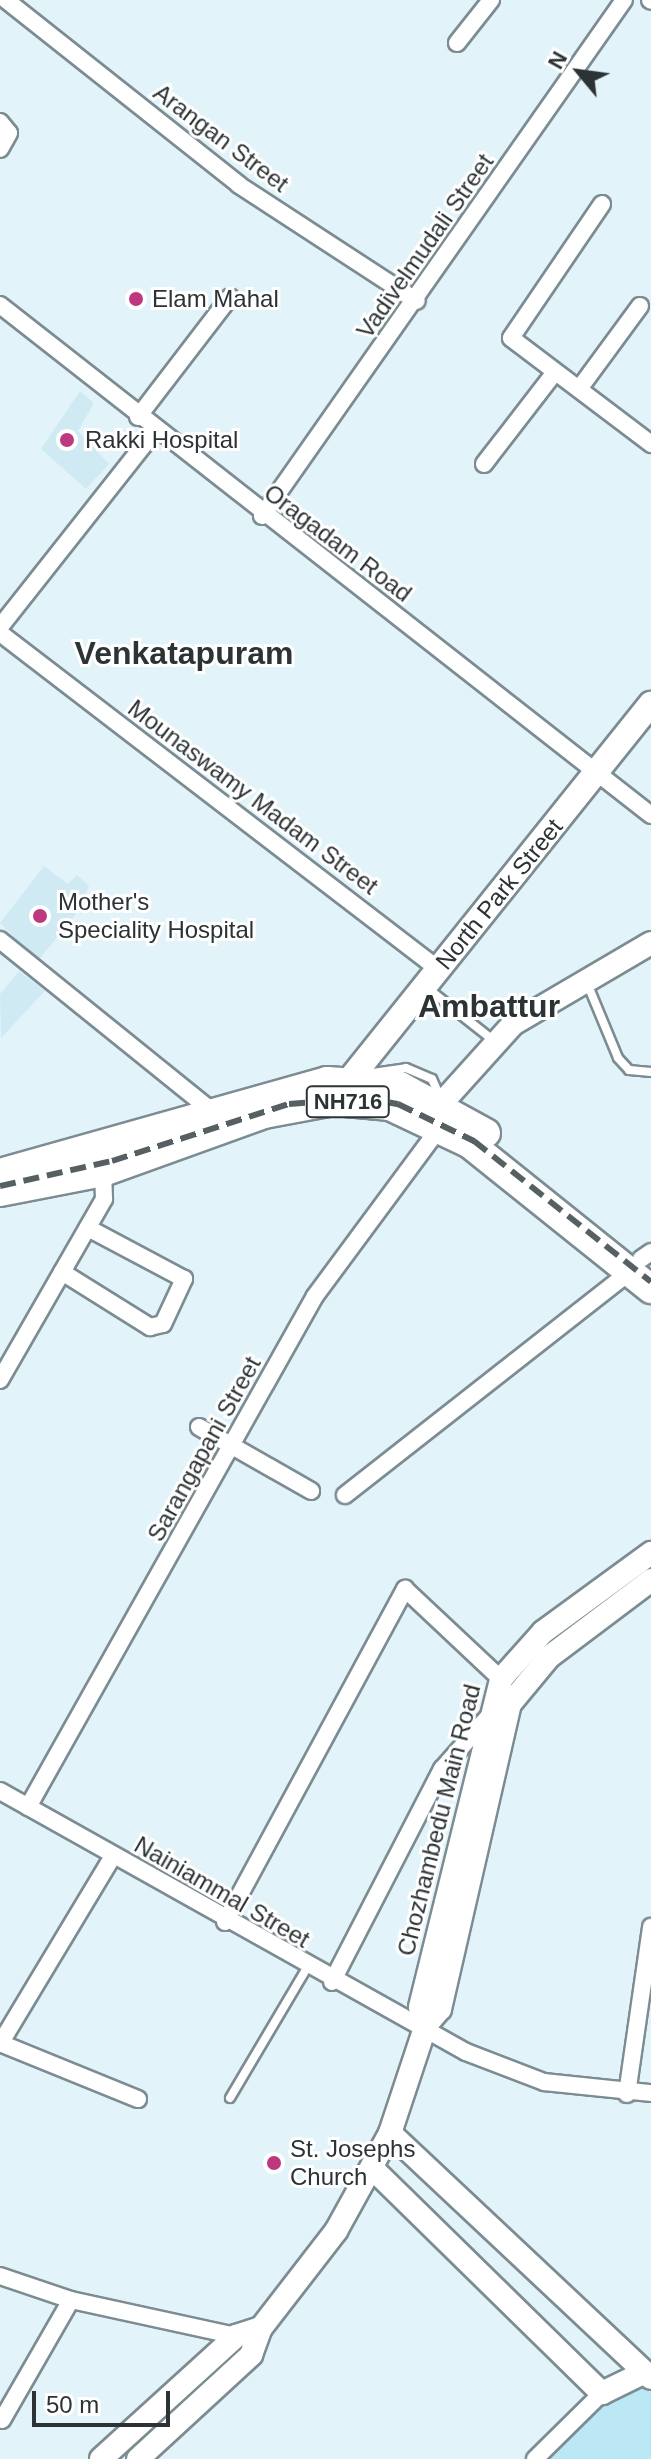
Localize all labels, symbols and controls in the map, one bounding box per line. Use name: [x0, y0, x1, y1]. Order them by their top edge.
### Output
north arrow: [539, 32, 619, 112]
text: N: [543, 47, 572, 73]
street label: Arangan Street: [148, 78, 294, 198]
street label: Vadivelmudali Street: [351, 148, 499, 344]
place label: Elam Mahal: [152, 285, 279, 313]
marker: Elam Mahal: [127, 290, 145, 308]
place label: Rakki Hospital: [85, 426, 238, 454]
marker: Rakki Hospital: [56, 429, 78, 451]
street label: Oragadam Road: [258, 478, 418, 608]
district label: Venkatapuram: [75, 634, 293, 672]
street label: Mounaswamy Madam Street: [122, 694, 384, 900]
street label: North Park Street: [429, 813, 569, 975]
place label: Mother's Speciality Hospital: [58, 888, 254, 944]
marker: Mother's Speciality Hospital: [29, 905, 51, 927]
district label: Ambattur: [418, 987, 560, 1025]
road number: NH716: [304, 1084, 392, 1120]
street label: Sarangapani Street: [141, 1352, 267, 1546]
street label: Chozhambedu Main Road: [391, 1681, 487, 1959]
street label: Nainiammal Street: [129, 1830, 315, 1954]
place label: St. Josephs Church: [290, 2135, 415, 2191]
marker: St. Josephs Church: [265, 2154, 283, 2172]
scale bar: [36, 2375, 174, 2425]
text: 50 m: [46, 2391, 99, 2418]

